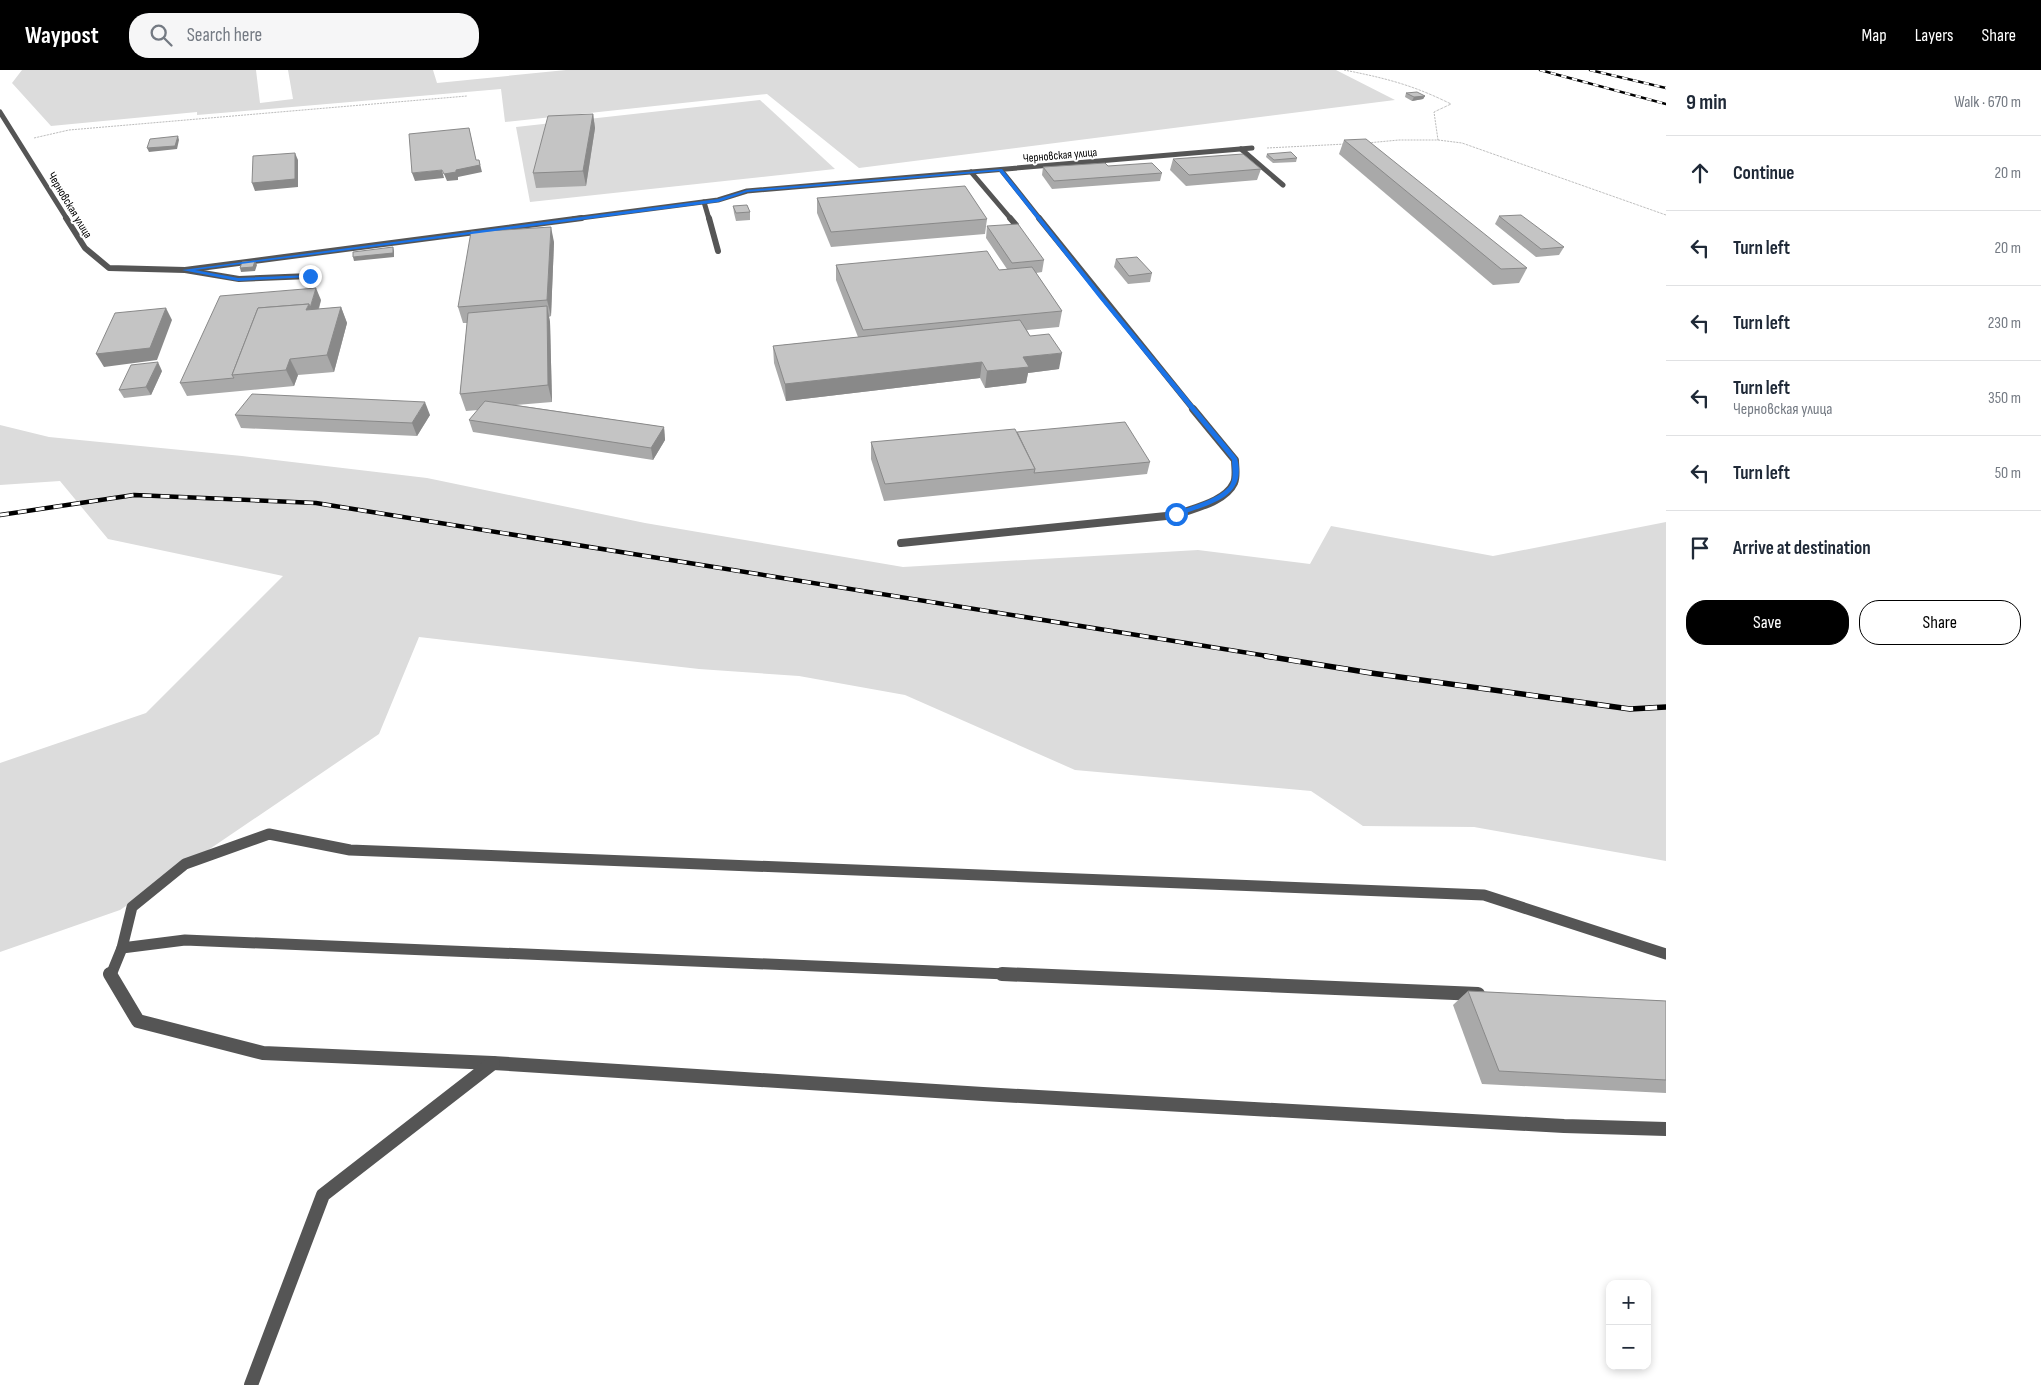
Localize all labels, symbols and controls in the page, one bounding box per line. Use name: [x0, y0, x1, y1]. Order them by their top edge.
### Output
search box: [129, 13, 479, 58]
text: Waypost: [25, 21, 99, 50]
icon: search: [147, 21, 175, 49]
text: Search here: [187, 24, 262, 47]
text: Map: [1862, 25, 1887, 46]
text: Layers: [1915, 25, 1954, 46]
text: Share: [1982, 25, 2016, 46]
text: 9 min: [1686, 90, 1727, 115]
text: Walk · 670 m: [1954, 93, 2021, 112]
street label: Черновская улица: [1022, 145, 1098, 166]
icon: ahead: [1686, 159, 1714, 187]
text: Continue: [1733, 162, 1794, 185]
text: 20 m: [1994, 164, 2021, 183]
street label: Черновская улица: [44, 169, 95, 241]
icon: left: [1686, 234, 1714, 262]
text: Turn left: [1733, 237, 1790, 260]
text: 20 m: [1994, 239, 2021, 258]
route end: [299, 265, 322, 288]
icon: left: [1686, 309, 1714, 337]
text: Turn left: [1733, 312, 1790, 335]
text: 230 m: [1988, 314, 2021, 333]
text: Turn left: [1733, 377, 1790, 400]
icon: left: [1686, 384, 1714, 412]
text: 350 m: [1988, 389, 2021, 408]
text: Черновская улица: [1733, 400, 1832, 419]
icon: left: [1686, 459, 1714, 487]
text: Turn left: [1733, 462, 1790, 485]
text: 50 m: [1995, 464, 2021, 483]
route start: [1165, 503, 1188, 526]
icon: arrive: [1686, 534, 1714, 562]
text: Arrive at destination: [1733, 537, 1871, 560]
button: Save: [1686, 600, 1849, 645]
button: Share: [1859, 600, 2021, 645]
map controls: [1606, 1280, 1651, 1370]
button: +: [1606, 1280, 1651, 1325]
button: −: [1606, 1325, 1651, 1370]

